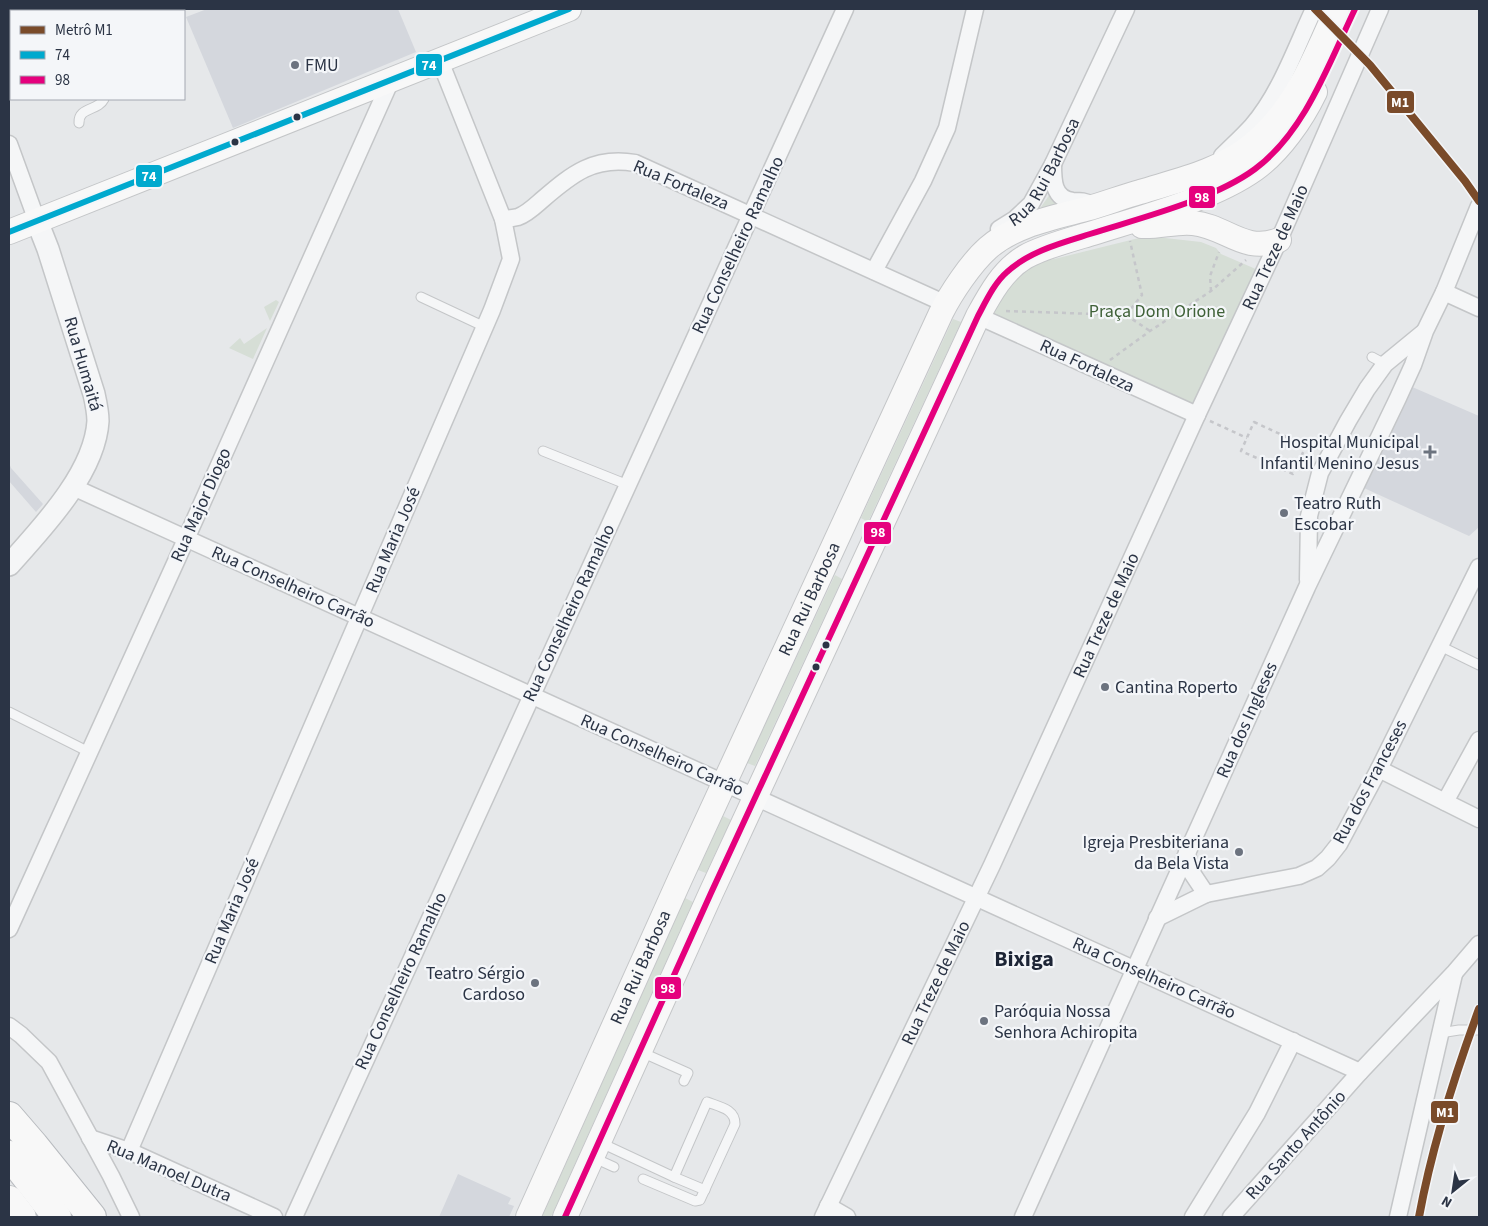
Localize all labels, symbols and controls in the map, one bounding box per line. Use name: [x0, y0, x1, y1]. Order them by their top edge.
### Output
legend: [10, 10, 185, 100]
text: Metrô M1: [55, 20, 113, 41]
text: 74: [55, 45, 70, 66]
place label: FMU: [305, 53, 339, 78]
line badge: 74: [415, 53, 443, 77]
text: 74: [422, 56, 437, 76]
marker: FMU: [289, 59, 301, 71]
text: 98: [55, 70, 70, 91]
line badge: M1: [1386, 90, 1415, 114]
text: M1: [1391, 93, 1409, 113]
unlabelled marker: [292, 112, 302, 122]
street label: Rua Rui Barbosa: [1004, 113, 1086, 232]
unlabelled marker: [230, 137, 240, 147]
street label: Rua Conselheiro Ramalho: [686, 152, 790, 338]
street label: Rua Fortaleza: [629, 154, 733, 216]
line badge: 74: [135, 164, 163, 188]
text: 74: [142, 167, 157, 187]
street label: Rua Treze de Maio: [1235, 180, 1314, 314]
line badge: 98: [1188, 185, 1216, 209]
text: 98: [1195, 188, 1209, 208]
park label: Praça Dom Orione: [1089, 299, 1225, 324]
street label: Rua Humaitá: [58, 314, 108, 414]
street label: Rua Fortaleza: [1036, 333, 1138, 399]
place label: Hospital Municipal Infantil Menino Jesus: [1260, 430, 1419, 476]
street label: Rua Major Diogo: [165, 444, 237, 566]
marker: Hospital Municipal Infantil Menino Jesus: [1423, 445, 1437, 459]
street label: Rua Maria José: [359, 483, 427, 597]
place label: Teatro Ruth Escobar: [1294, 491, 1381, 537]
marker: Teatro Ruth Escobar: [1278, 507, 1290, 519]
street label: Rua Conselheiro Ramalho: [517, 520, 621, 706]
line badge: 98: [863, 521, 892, 545]
text: 98: [871, 523, 885, 543]
street label: Rua Rui Barbosa: [772, 538, 846, 660]
street label: Rua Conselheiro Carrão: [207, 540, 379, 634]
street label: Rua Treze de Maio: [1066, 548, 1145, 682]
unlabelled marker: [821, 640, 831, 650]
street label: Rua dos Ingleses: [1210, 658, 1284, 782]
unlabelled marker: [811, 662, 821, 672]
place label: Cantina Roperto: [1115, 675, 1238, 700]
marker: Cantina Roperto: [1099, 681, 1111, 693]
street label: Rua Conselheiro Carrão: [576, 708, 748, 802]
street label: Rua dos Franceses: [1327, 715, 1413, 849]
place label: Igreja Presbiteriana da Bela Vista: [1083, 830, 1229, 876]
marker: Igreja Presbiteriana da Bela Vista: [1233, 846, 1245, 858]
street label: Rua Maria José: [198, 854, 266, 968]
street label: Rua Conselheiro Ramalho: [349, 888, 453, 1074]
street label: Rua Rui Barbosa: [604, 906, 677, 1028]
street label: Rua Treze de Maio: [895, 916, 976, 1049]
street label: Rua Conselheiro Carrão: [1068, 931, 1240, 1025]
district label: Bixiga: [994, 943, 1054, 975]
place label: Teatro Sérgio Cardoso: [426, 961, 525, 1007]
line badge: 98: [654, 976, 682, 1000]
marker: Teatro Sérgio Cardoso: [529, 977, 541, 989]
text: 98: [661, 979, 675, 999]
place label: Paróquia Nossa Senhora Achiropita: [994, 999, 1138, 1045]
marker: Paróquia Nossa Senhora Achiropita: [978, 1015, 990, 1027]
street label: Rua Santo Antônio: [1240, 1085, 1352, 1205]
line badge: M1: [1430, 1100, 1459, 1124]
text: M1: [1436, 1103, 1454, 1123]
street label: Rua Manoel Dutra: [103, 1133, 235, 1209]
north arrow: [1428, 1166, 1478, 1216]
text: N: [1438, 1190, 1456, 1212]

